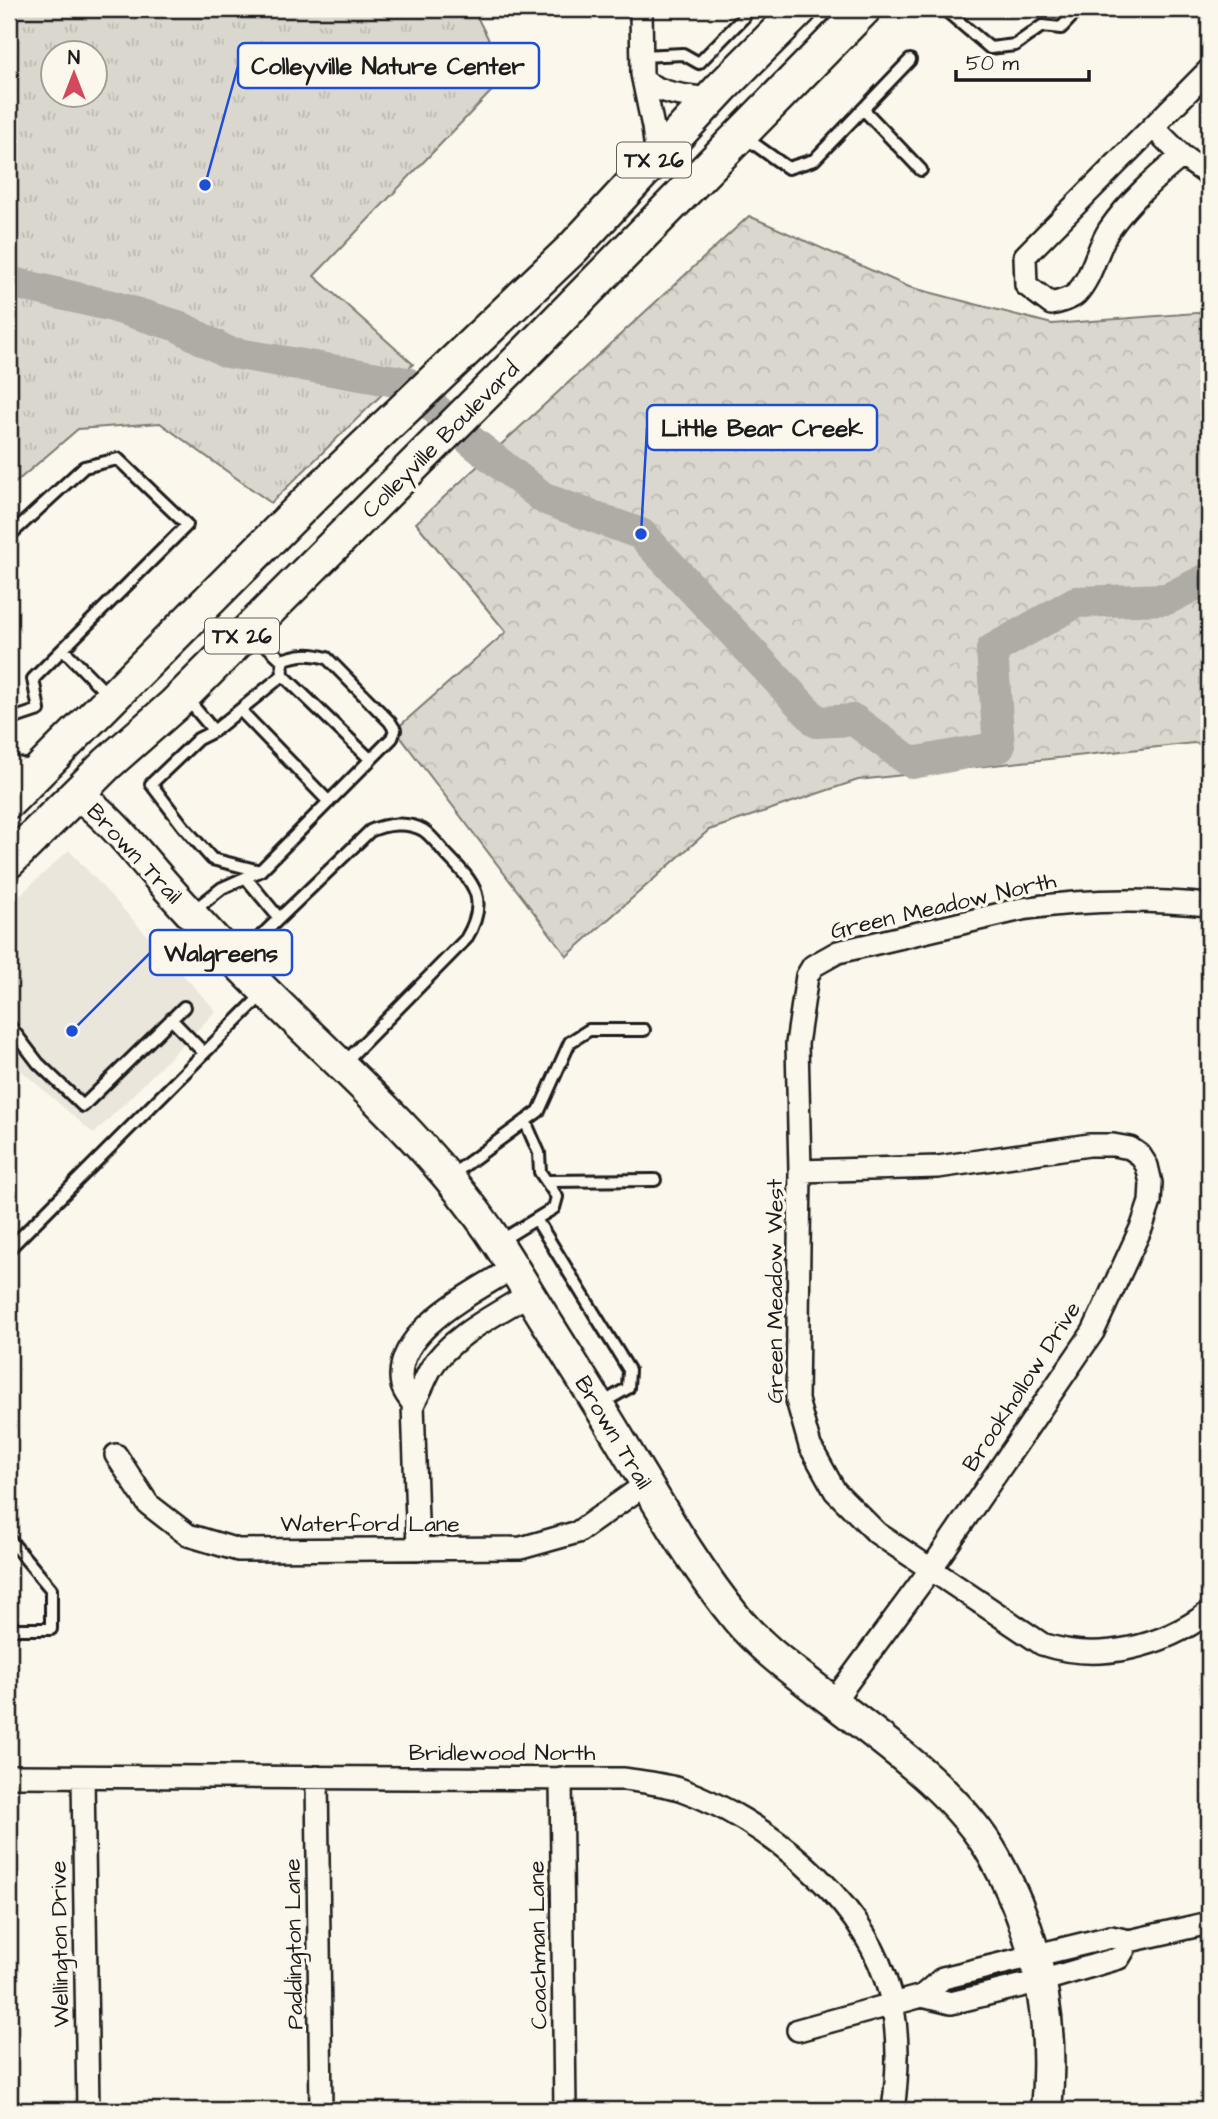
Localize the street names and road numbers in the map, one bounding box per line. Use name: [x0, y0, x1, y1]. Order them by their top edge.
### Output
road number: TX 26: [617, 142, 691, 178]
street label: Colleyville Boulevard: [355, 354, 527, 526]
road number: TX 26: [205, 618, 279, 654]
street label: Brown Trail: [79, 796, 189, 911]
street label: Green Meadow North: [827, 864, 1060, 948]
street label: Green Meadow West: [759, 1178, 791, 1403]
street label: Brookhollow Drive: [955, 1295, 1089, 1478]
street label: Brown Trail: [567, 1370, 660, 1495]
street label: Waterford Lane: [280, 1508, 460, 1540]
street label: Bridlewood North: [409, 1737, 596, 1769]
street label: Paddington Lane: [277, 1858, 312, 2030]
street label: Wellington Drive: [43, 1860, 78, 2028]
street label: Coachman Lane: [521, 1860, 555, 2030]

